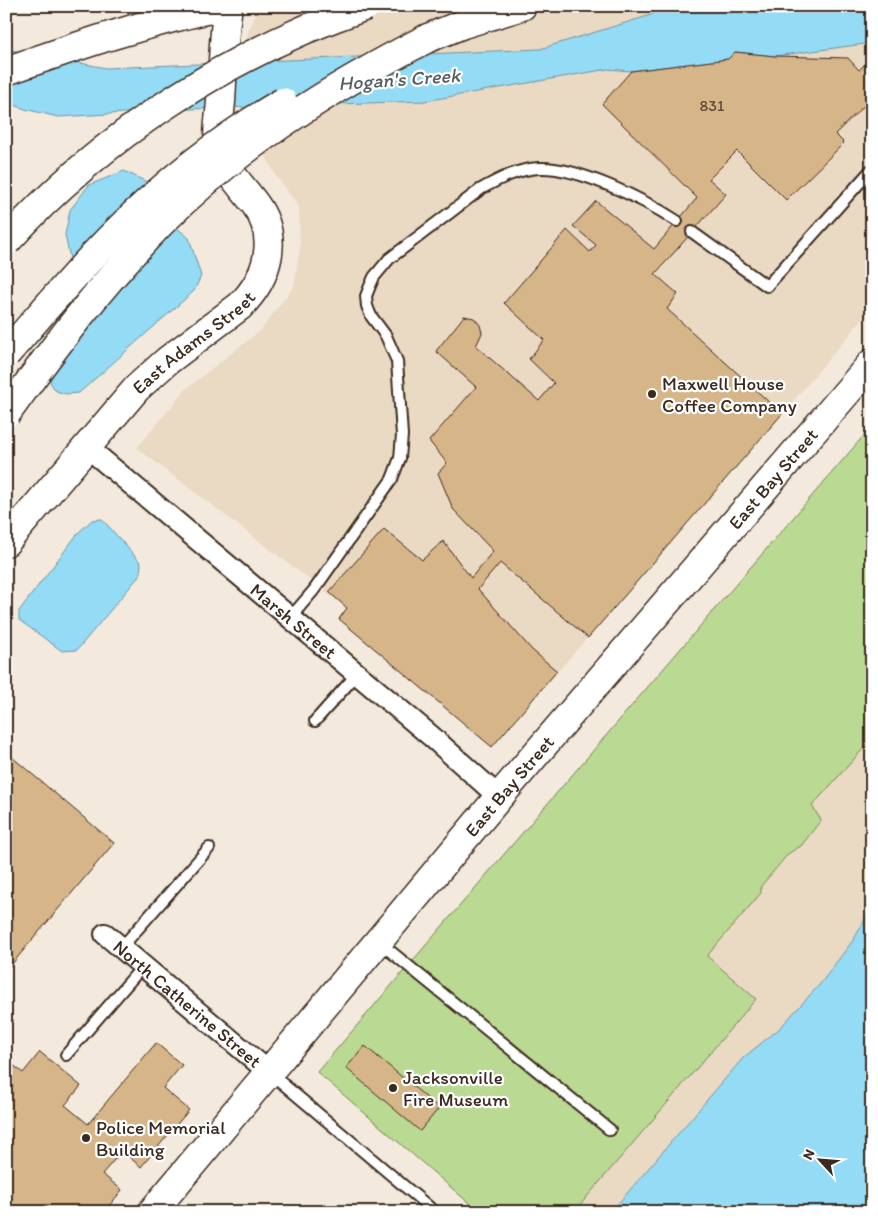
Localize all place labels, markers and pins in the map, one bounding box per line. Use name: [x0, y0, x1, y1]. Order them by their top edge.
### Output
place label: Maxwell House Coffee Company: [662, 372, 797, 417]
marker: Maxwell House Coffee Company: [646, 388, 658, 400]
place label: Jacksonville Fire Museum: [403, 1066, 508, 1111]
marker: Jacksonville Fire Museum: [387, 1082, 399, 1094]
place label: Police Memorial Building: [96, 1116, 226, 1161]
marker: Police Memorial Building: [80, 1132, 92, 1144]

